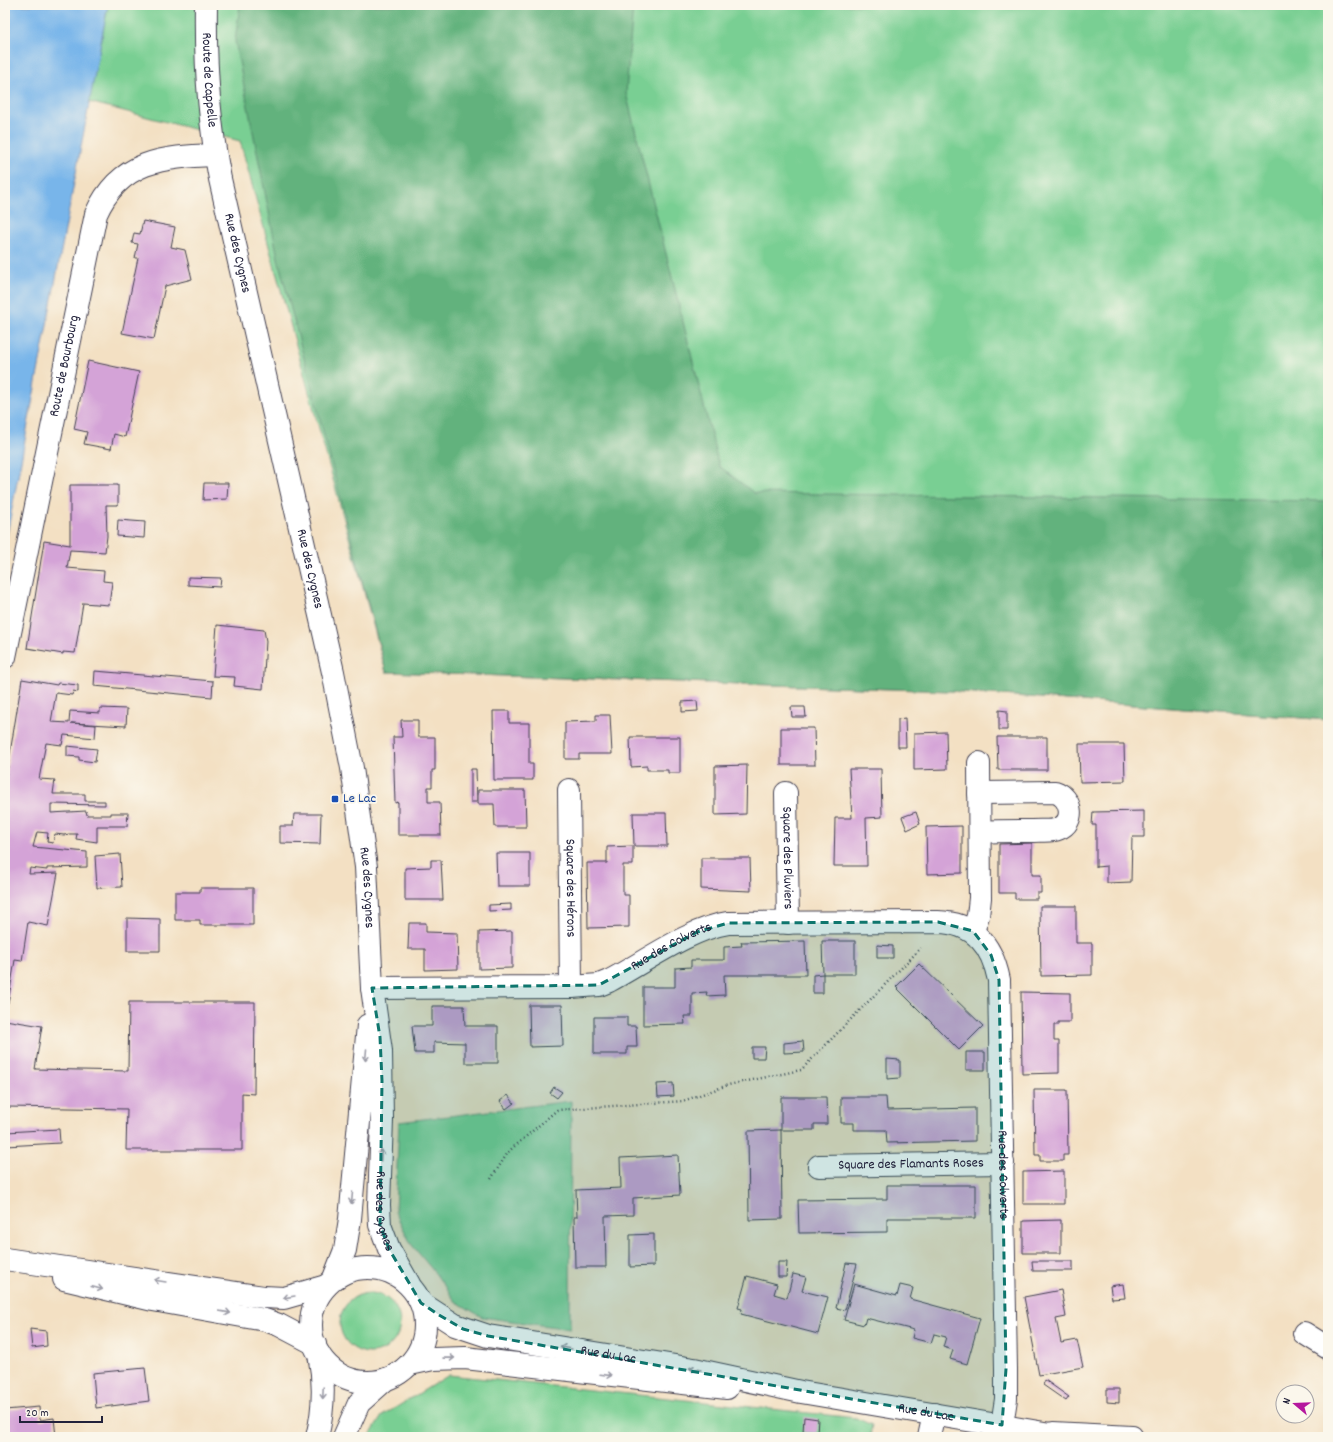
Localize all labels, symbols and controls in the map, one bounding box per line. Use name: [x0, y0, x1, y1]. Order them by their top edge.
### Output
street label: Route de Cappelle: [196, 32, 222, 128]
street label: Rue des Cygnes: [218, 211, 256, 295]
street label: Route de Bourbourg: [45, 313, 85, 419]
street label: Rue des Cygnes: [291, 527, 328, 611]
place label: Le Lac: [343, 789, 376, 809]
marker: Le Lac: [330, 794, 340, 804]
street label: Square des Pluviers: [776, 806, 798, 910]
street label: Square des Hérons: [559, 839, 580, 937]
street label: Rue des Cygnes: [353, 846, 379, 929]
street label: Rue des Colverts: [627, 917, 715, 976]
one-way arrow: [362, 1048, 369, 1061]
street label: Rue des Colverts: [992, 1130, 1013, 1220]
one-way arrow: [377, 1149, 385, 1162]
street label: Square des Flamants Roses: [838, 1153, 984, 1176]
street label: Rue des Cygnes: [369, 1171, 399, 1254]
one-way arrow: [349, 1191, 356, 1204]
one-way arrow: [154, 1277, 167, 1285]
one-way arrow: [90, 1284, 103, 1292]
one-way arrow: [282, 1293, 295, 1301]
one-way arrow: [218, 1309, 231, 1317]
street label: Rue du Lac: [579, 1341, 638, 1370]
one-way arrow: [560, 1344, 573, 1352]
one-way arrow: [442, 1354, 455, 1362]
one-way arrow: [689, 1365, 702, 1373]
one-way arrow: [599, 1372, 612, 1379]
north arrow: [1275, 1384, 1315, 1424]
one-way arrow: [320, 1386, 327, 1399]
text: N: [1279, 1396, 1296, 1407]
scale bar: [20, 1398, 102, 1424]
street label: Rue du Lac: [897, 1399, 956, 1428]
text: 20 m: [26, 1405, 49, 1422]

